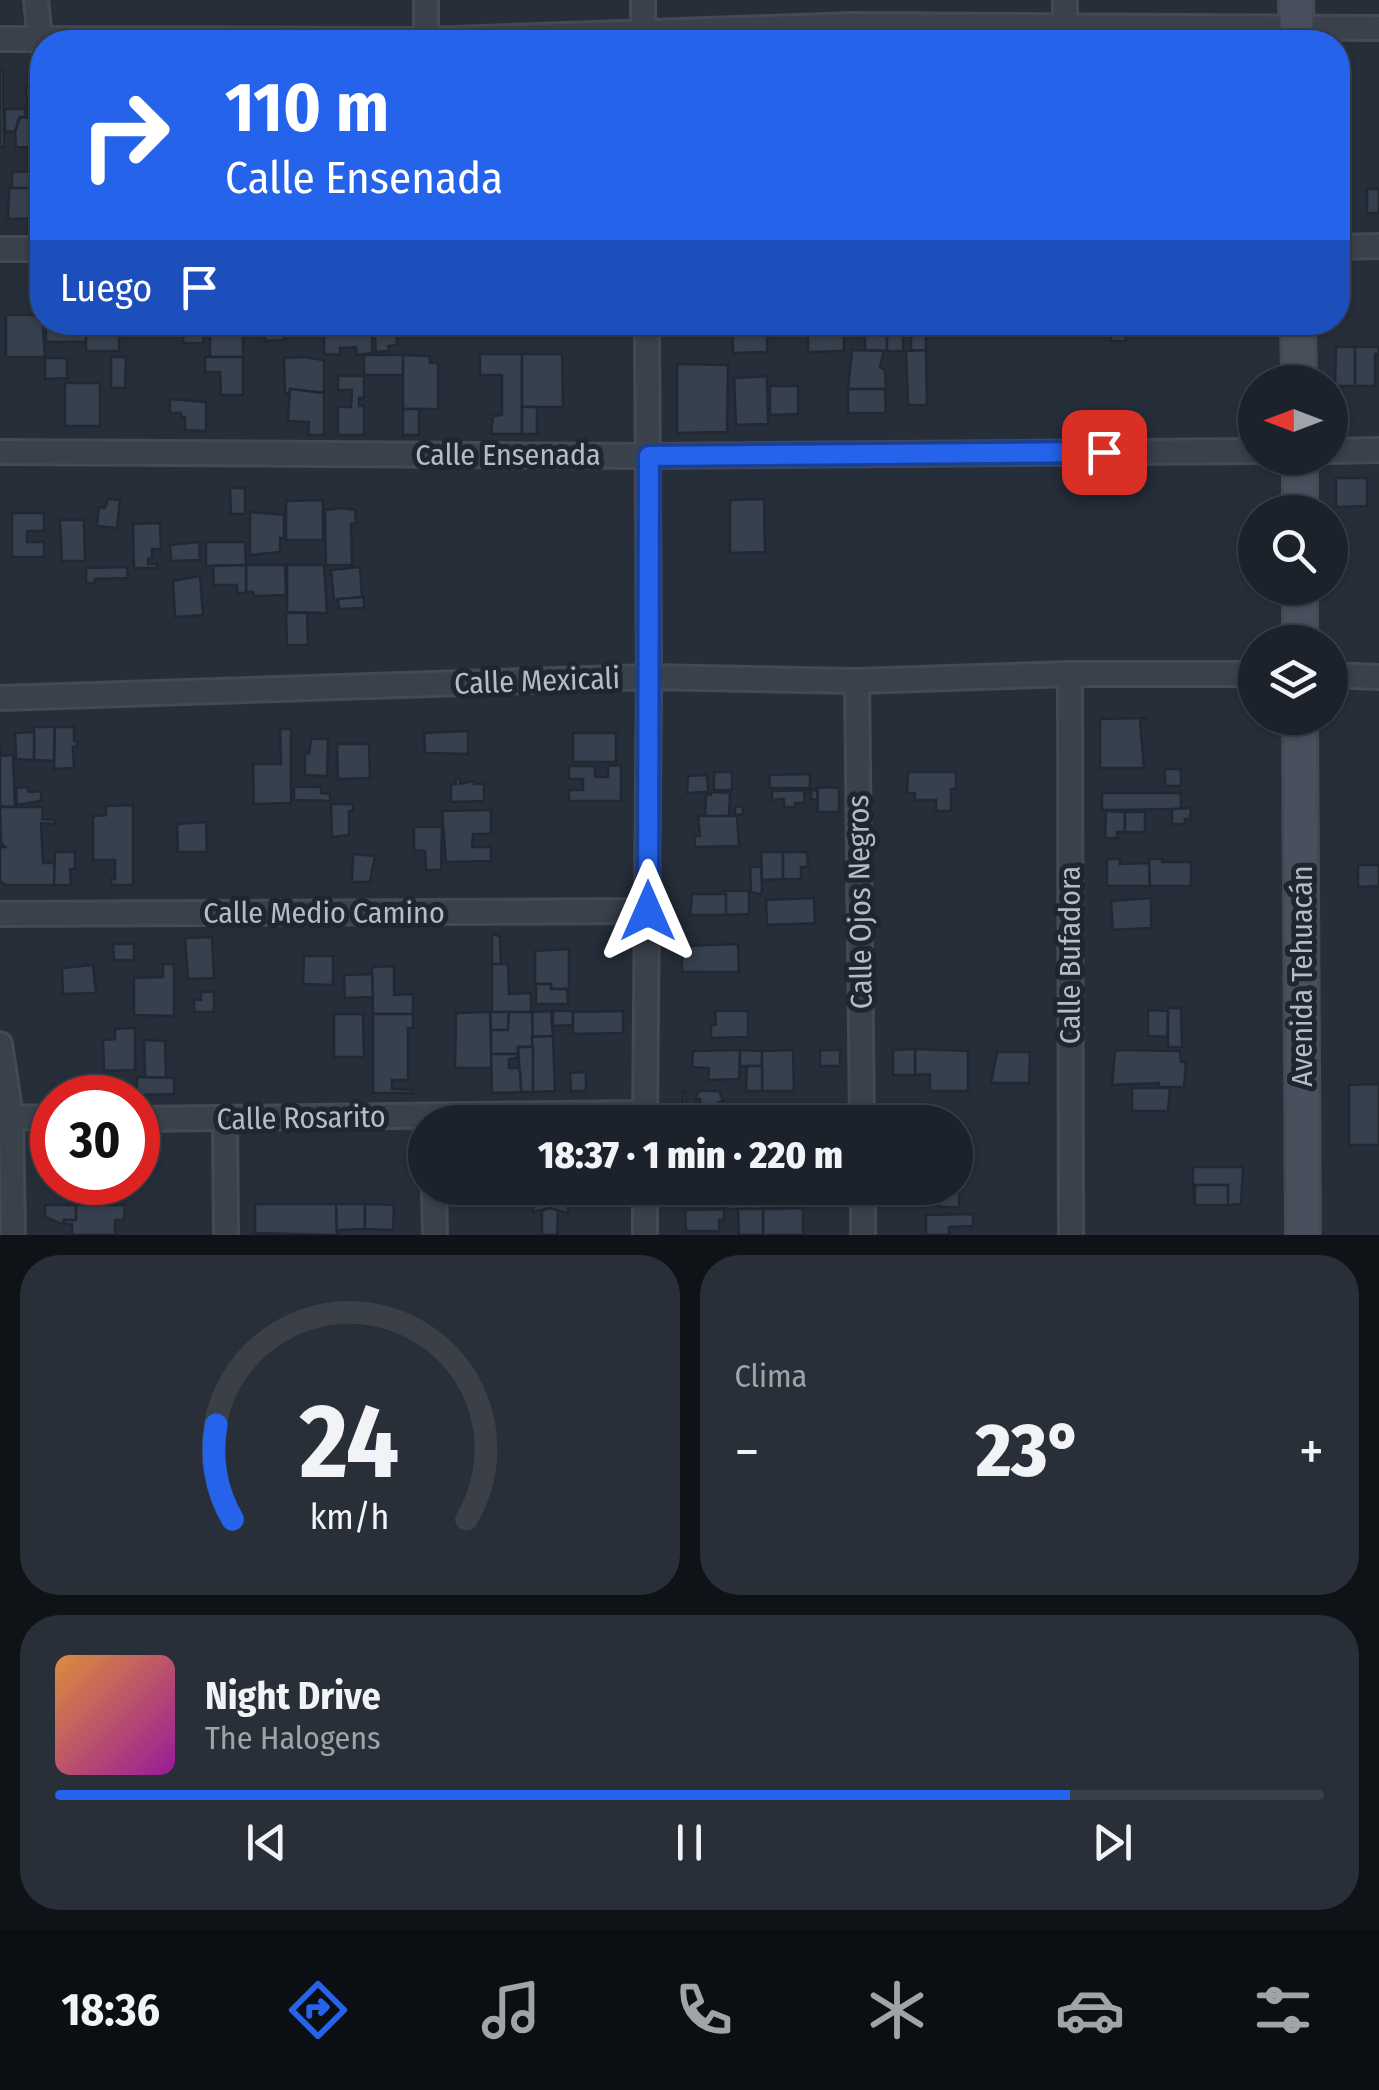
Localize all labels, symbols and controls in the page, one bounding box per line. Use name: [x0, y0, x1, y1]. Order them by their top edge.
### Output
text: 110 m: [225, 66, 389, 150]
icon: right: [60, 70, 190, 200]
text: Calle Ensenada: [225, 151, 503, 205]
icon: arrive: [172, 260, 227, 315]
text: Luego: [60, 265, 152, 311]
north arrow: [1238, 365, 1348, 475]
map controls: [1238, 365, 1348, 735]
pin: [1062, 410, 1147, 495]
icon: arrive: [1077, 425, 1132, 480]
street label: Calle Ensenada: [415, 437, 601, 473]
button: search: [1238, 495, 1348, 605]
button: layers: [1238, 625, 1348, 735]
street label: Calle Mexicali: [453, 660, 621, 702]
street label: Calle Ojos Negros: [840, 795, 880, 1009]
position arrow: [596, 859, 700, 963]
street label: Avenida Tehuacán: [1284, 865, 1320, 1087]
street label: Calle Bufadora: [1052, 866, 1088, 1044]
street label: Calle Medio Camino: [203, 895, 445, 931]
speed limit sign: 30: [30, 1075, 160, 1205]
street label: Calle Rosarito: [216, 1099, 386, 1137]
text: 18:37 · 1 min · 220 m: [538, 1132, 843, 1178]
text: Clima: [735, 1357, 807, 1395]
text: 24: [299, 1380, 400, 1505]
text: 23°: [976, 1406, 1082, 1496]
text: −: [735, 1419, 759, 1485]
text: +: [1299, 1419, 1324, 1485]
text: km/h: [310, 1496, 390, 1538]
text: Night Drive: [205, 1673, 381, 1719]
text: The Halogens: [205, 1719, 381, 1757]
icon: previous: [239, 1815, 294, 1870]
icon: pause: [662, 1815, 717, 1870]
icon: next: [1085, 1815, 1140, 1870]
icon: directions: [283, 1975, 353, 2045]
icon: music: [476, 1975, 546, 2045]
icon: phone: [669, 1975, 739, 2045]
icon: climate: [862, 1975, 932, 2045]
icon: car: [1055, 1975, 1125, 2045]
icon: filters: [1248, 1975, 1318, 2045]
text: 18:36: [61, 1983, 160, 2037]

